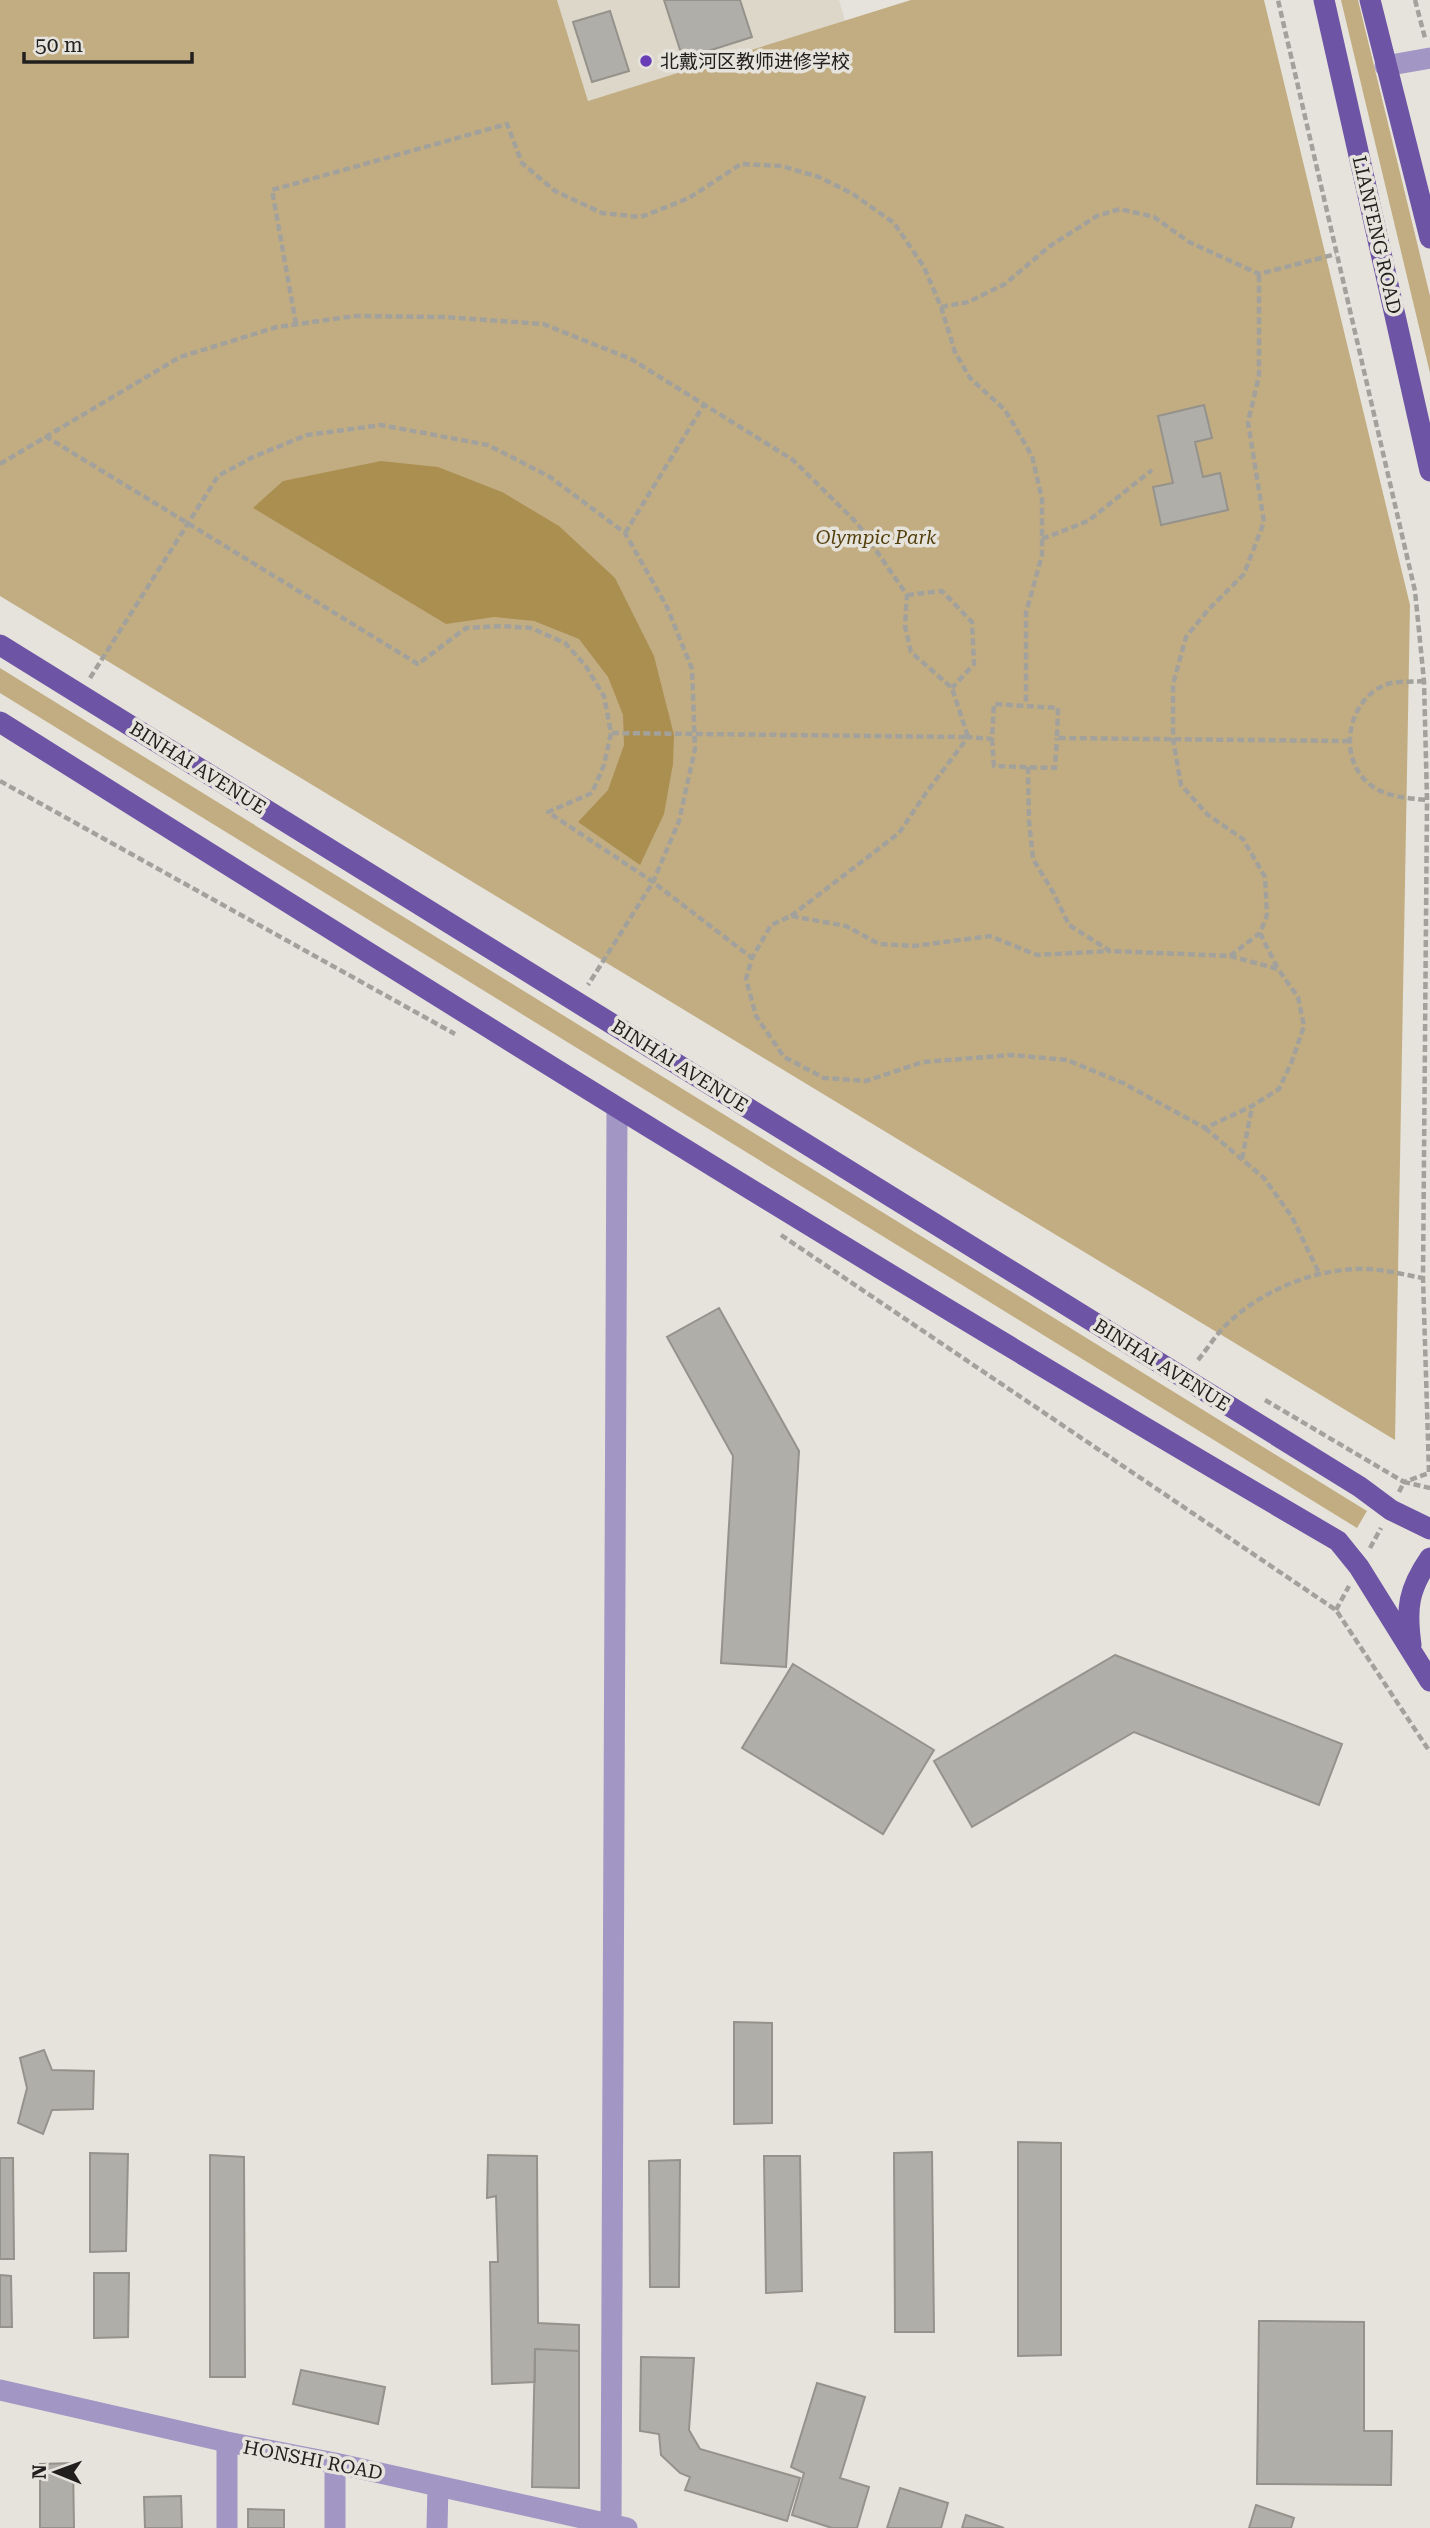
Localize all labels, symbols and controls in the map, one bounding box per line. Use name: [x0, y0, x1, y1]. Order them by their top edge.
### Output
scale bar: [24, 21, 192, 65]
text: 50 m: [35, 33, 83, 57]
place label: 北戴河区教师进修学校: [660, 50, 850, 73]
marker: 北戴河区教师进修学校: [638, 53, 654, 69]
street label: LIANFENG ROAD: [1348, 154, 1406, 316]
park label: Olympic Park: [816, 526, 937, 549]
street label: BINHAI AVENUE: [126, 717, 270, 819]
street label: BINHAI AVENUE: [608, 1015, 752, 1117]
street label: BINHAI AVENUE: [1090, 1314, 1234, 1416]
street label: HONSHI ROAD: [241, 2435, 385, 2485]
north arrow: [21, 2437, 91, 2507]
text: N: [28, 2464, 51, 2479]

